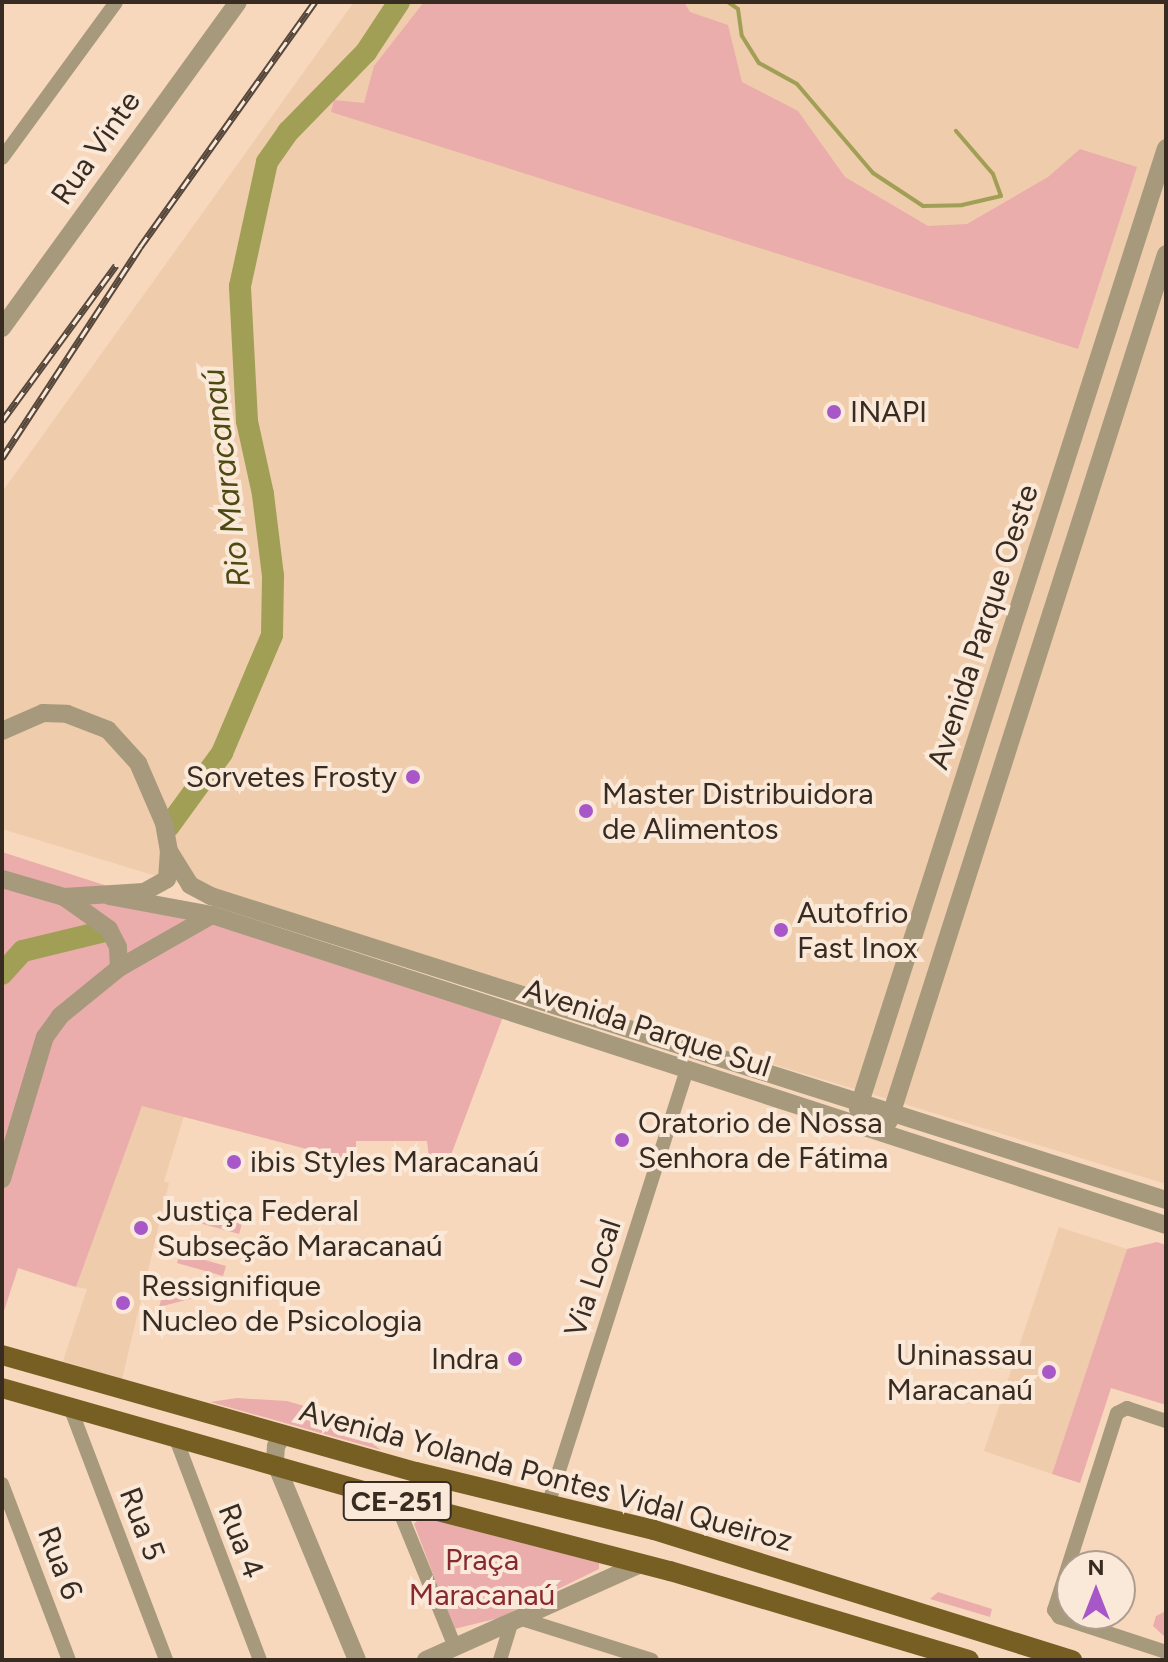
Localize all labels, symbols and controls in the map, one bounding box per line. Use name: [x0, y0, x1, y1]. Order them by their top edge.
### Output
street label: Rua Vinte: [44, 84, 148, 212]
water label: Rio Maracanaú: [194, 366, 258, 590]
place label: INAPI: [850, 394, 927, 430]
marker: INAPI: [825, 403, 843, 421]
street label: Avenida Parque Oeste: [920, 480, 1046, 774]
place label: Sorvetes Frosty: [186, 759, 397, 795]
marker: Sorvetes Frosty: [404, 768, 422, 786]
place label: Master Distribuidora de Alimentos: [602, 776, 874, 846]
marker: Master Distribuidora de Alimentos: [577, 802, 595, 820]
place label: Autofrio Fast Inox: [797, 895, 918, 966]
marker: Autofrio Fast Inox: [772, 921, 790, 939]
street label: Avenida Parque Sul: [519, 971, 775, 1085]
place label: Oratorio de Nossa Senhora de Fátima: [638, 1105, 888, 1176]
marker: Oratorio de Nossa Senhora de Fátima: [613, 1131, 631, 1149]
place label: ibis Styles Maracanaú: [250, 1144, 539, 1180]
marker: ibis Styles Maracanaú: [225, 1153, 243, 1171]
place label: Justiça Federal Subseção Maracanaú: [157, 1193, 443, 1264]
street label: Via Local: [557, 1215, 629, 1341]
marker: Justiça Federal Subseção Maracanaú: [132, 1219, 150, 1237]
place label: Ressignifique Nucleo de Psicologia: [141, 1268, 422, 1338]
marker: Ressignifique Nucleo de Psicologia: [112, 1292, 134, 1314]
place label: Uninassau Maracanaú: [887, 1337, 1033, 1408]
place label: Indra: [431, 1341, 499, 1377]
marker: Indra: [506, 1350, 524, 1368]
marker: Uninassau Maracanaú: [1040, 1363, 1058, 1381]
street label: Avenida Yolanda Pontes Vidal Queiroz: [296, 1393, 796, 1559]
road number: CE-251: [341, 1477, 453, 1525]
street label: Rua 5: [112, 1482, 172, 1566]
street label: Rua 4: [210, 1499, 272, 1583]
street label: Rua 6: [30, 1521, 90, 1605]
park label: Praça Maracanaú: [409, 1542, 555, 1612]
north arrow: [1056, 1550, 1136, 1630]
text: N: [1087, 1554, 1105, 1581]

